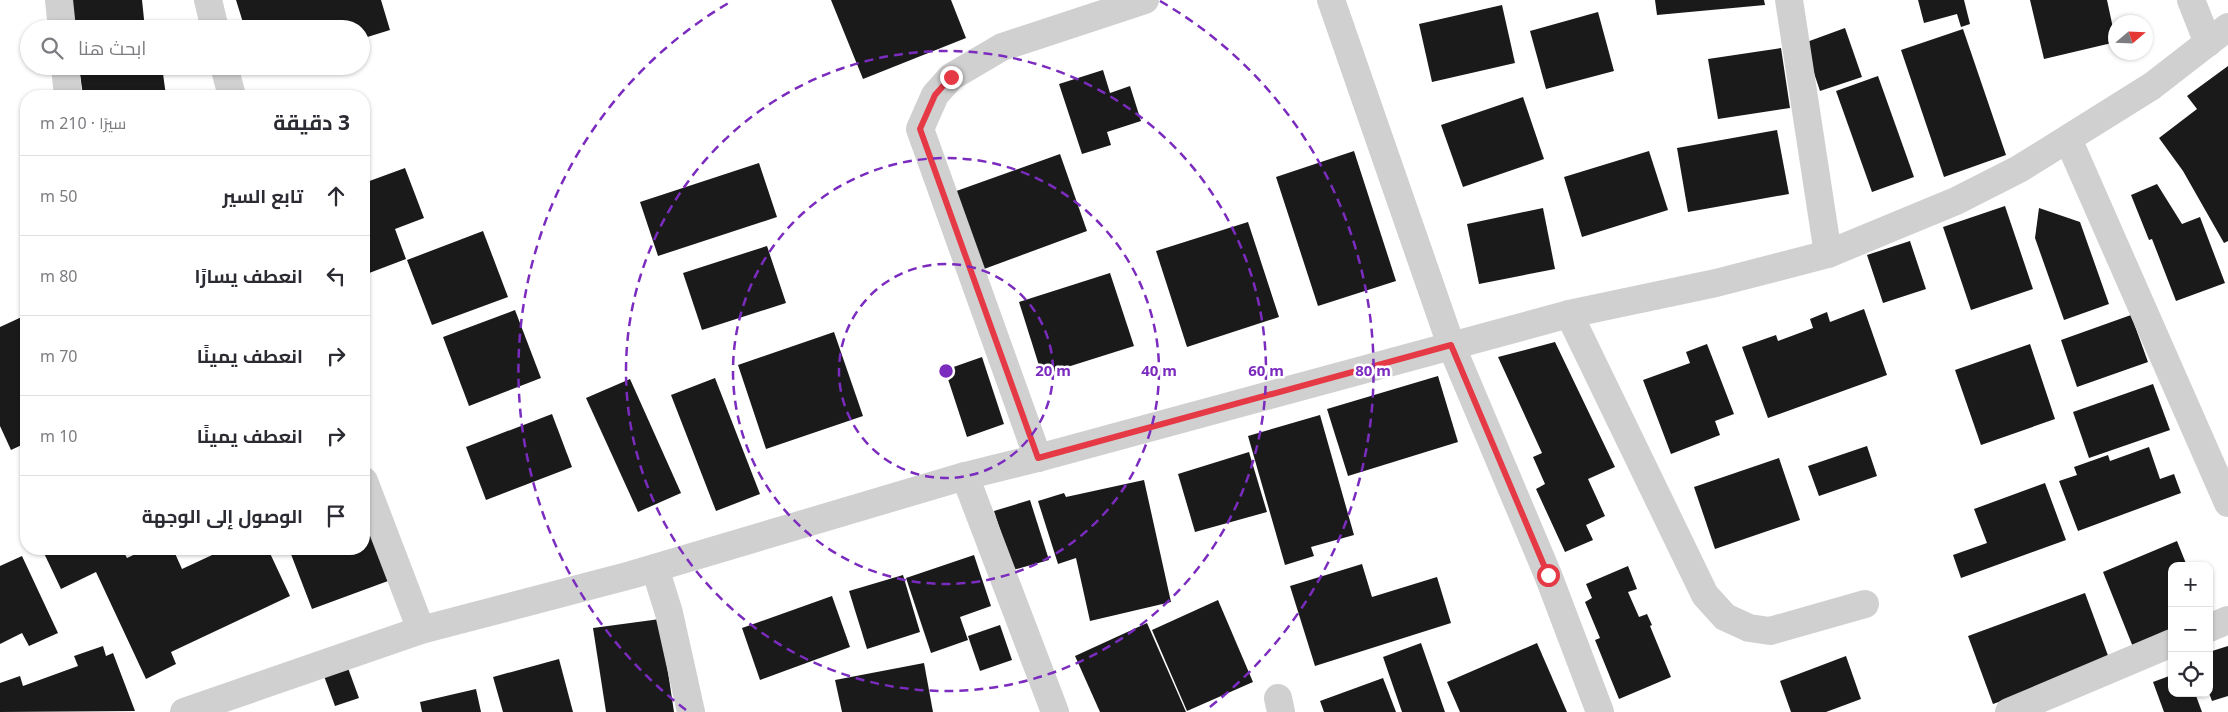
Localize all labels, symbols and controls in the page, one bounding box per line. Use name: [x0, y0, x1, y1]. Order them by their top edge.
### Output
north arrow: [2108, 15, 2153, 60]
search box: [20, 20, 370, 75]
icon: search: [38, 34, 66, 62]
text: ابحث هنا: [78, 35, 146, 61]
route end: [940, 66, 963, 89]
text: 3 دقيقة: [273, 108, 350, 136]
text: سيرًا · 210 m: [40, 112, 126, 134]
icon: ahead: [322, 182, 350, 210]
text: تابع السير: [223, 183, 303, 209]
text: 50 m: [40, 185, 77, 207]
icon: left: [322, 262, 350, 290]
text: انعطف يسارًا: [194, 263, 303, 289]
text: 80 m: [40, 265, 77, 287]
icon: right: [322, 342, 350, 370]
text: انعطف يمينًا: [197, 343, 303, 369]
text: 70 m: [40, 345, 77, 367]
text: 20 m: [1035, 360, 1071, 380]
text: 40 m: [1141, 360, 1177, 380]
text: 60 m: [1248, 360, 1284, 380]
text: 80 m: [1355, 360, 1391, 380]
centre of rings: [937, 362, 955, 380]
icon: right: [322, 422, 350, 450]
text: انعطف يمينًا: [197, 423, 303, 449]
text: 10 m: [40, 425, 77, 447]
icon: arrive: [322, 502, 350, 530]
text: الوصول إلى الوجهة: [142, 503, 303, 529]
map controls: [2168, 562, 2213, 697]
button: +: [2168, 562, 2213, 607]
route start: [1537, 564, 1560, 587]
button: −: [2168, 607, 2213, 652]
button: locate: [2168, 652, 2213, 697]

